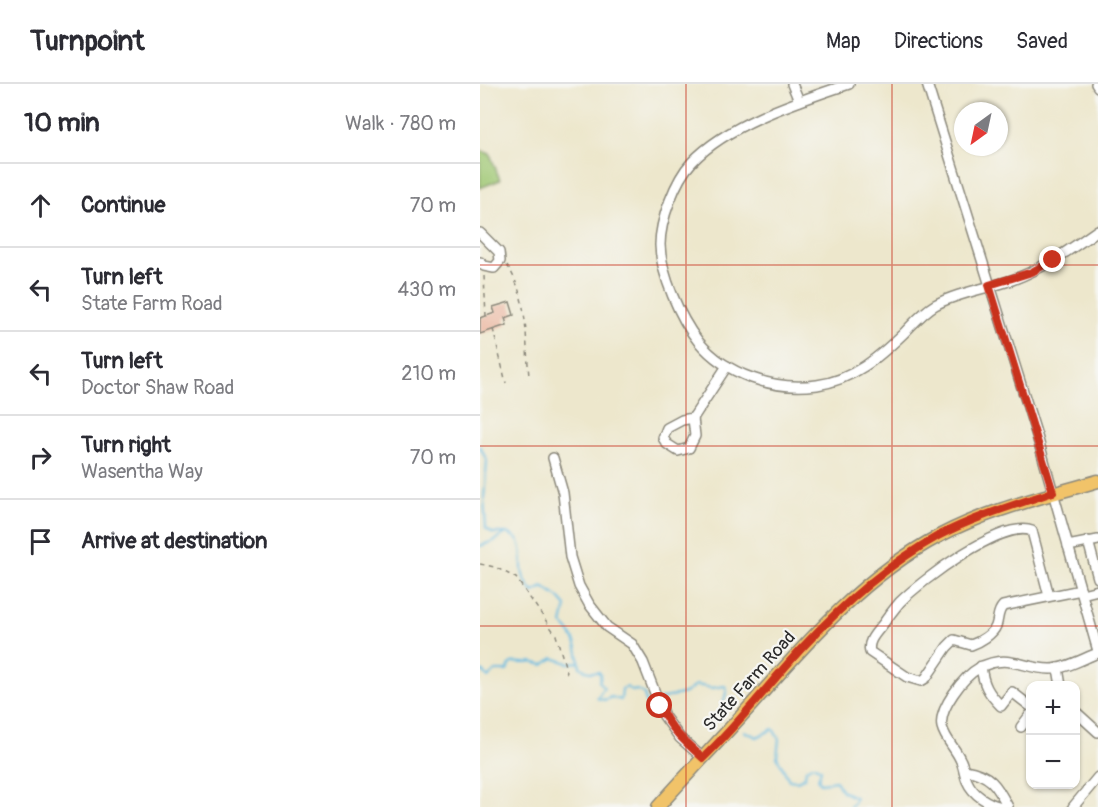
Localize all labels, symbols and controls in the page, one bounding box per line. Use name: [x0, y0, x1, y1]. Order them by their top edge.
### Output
text: Turnpoint: [30, 24, 144, 59]
text: Map: [826, 28, 861, 55]
text: Directions: [894, 28, 983, 55]
text: Saved: [1016, 28, 1068, 55]
north arrow: [954, 102, 1008, 156]
text: 10 min: [24, 107, 100, 139]
text: Walk · 780 m: [345, 111, 456, 136]
icon: ahead: [24, 189, 57, 222]
text: Continue: [81, 191, 165, 219]
text: 70 m: [410, 193, 456, 218]
route end: [1039, 246, 1065, 272]
text: Turn left: [81, 263, 163, 291]
icon: left: [24, 273, 57, 306]
text: 430 m: [397, 277, 456, 302]
text: State Farm Road: [81, 291, 222, 316]
text: Turn left: [81, 347, 163, 375]
icon: left: [24, 357, 57, 390]
text: 210 m: [401, 361, 456, 386]
text: Doctor Shaw Road: [81, 375, 234, 400]
text: Turn right: [81, 431, 171, 459]
icon: right: [24, 441, 57, 474]
text: 70 m: [410, 445, 456, 470]
text: Wasentha Way: [81, 459, 203, 484]
icon: arrive: [24, 525, 57, 558]
text: Arrive at destination: [81, 527, 267, 555]
street label: State Farm Road: [698, 626, 801, 736]
map controls: [1026, 681, 1080, 789]
button: +: [1026, 681, 1080, 735]
route start: [646, 692, 672, 718]
button: −: [1026, 735, 1080, 789]

